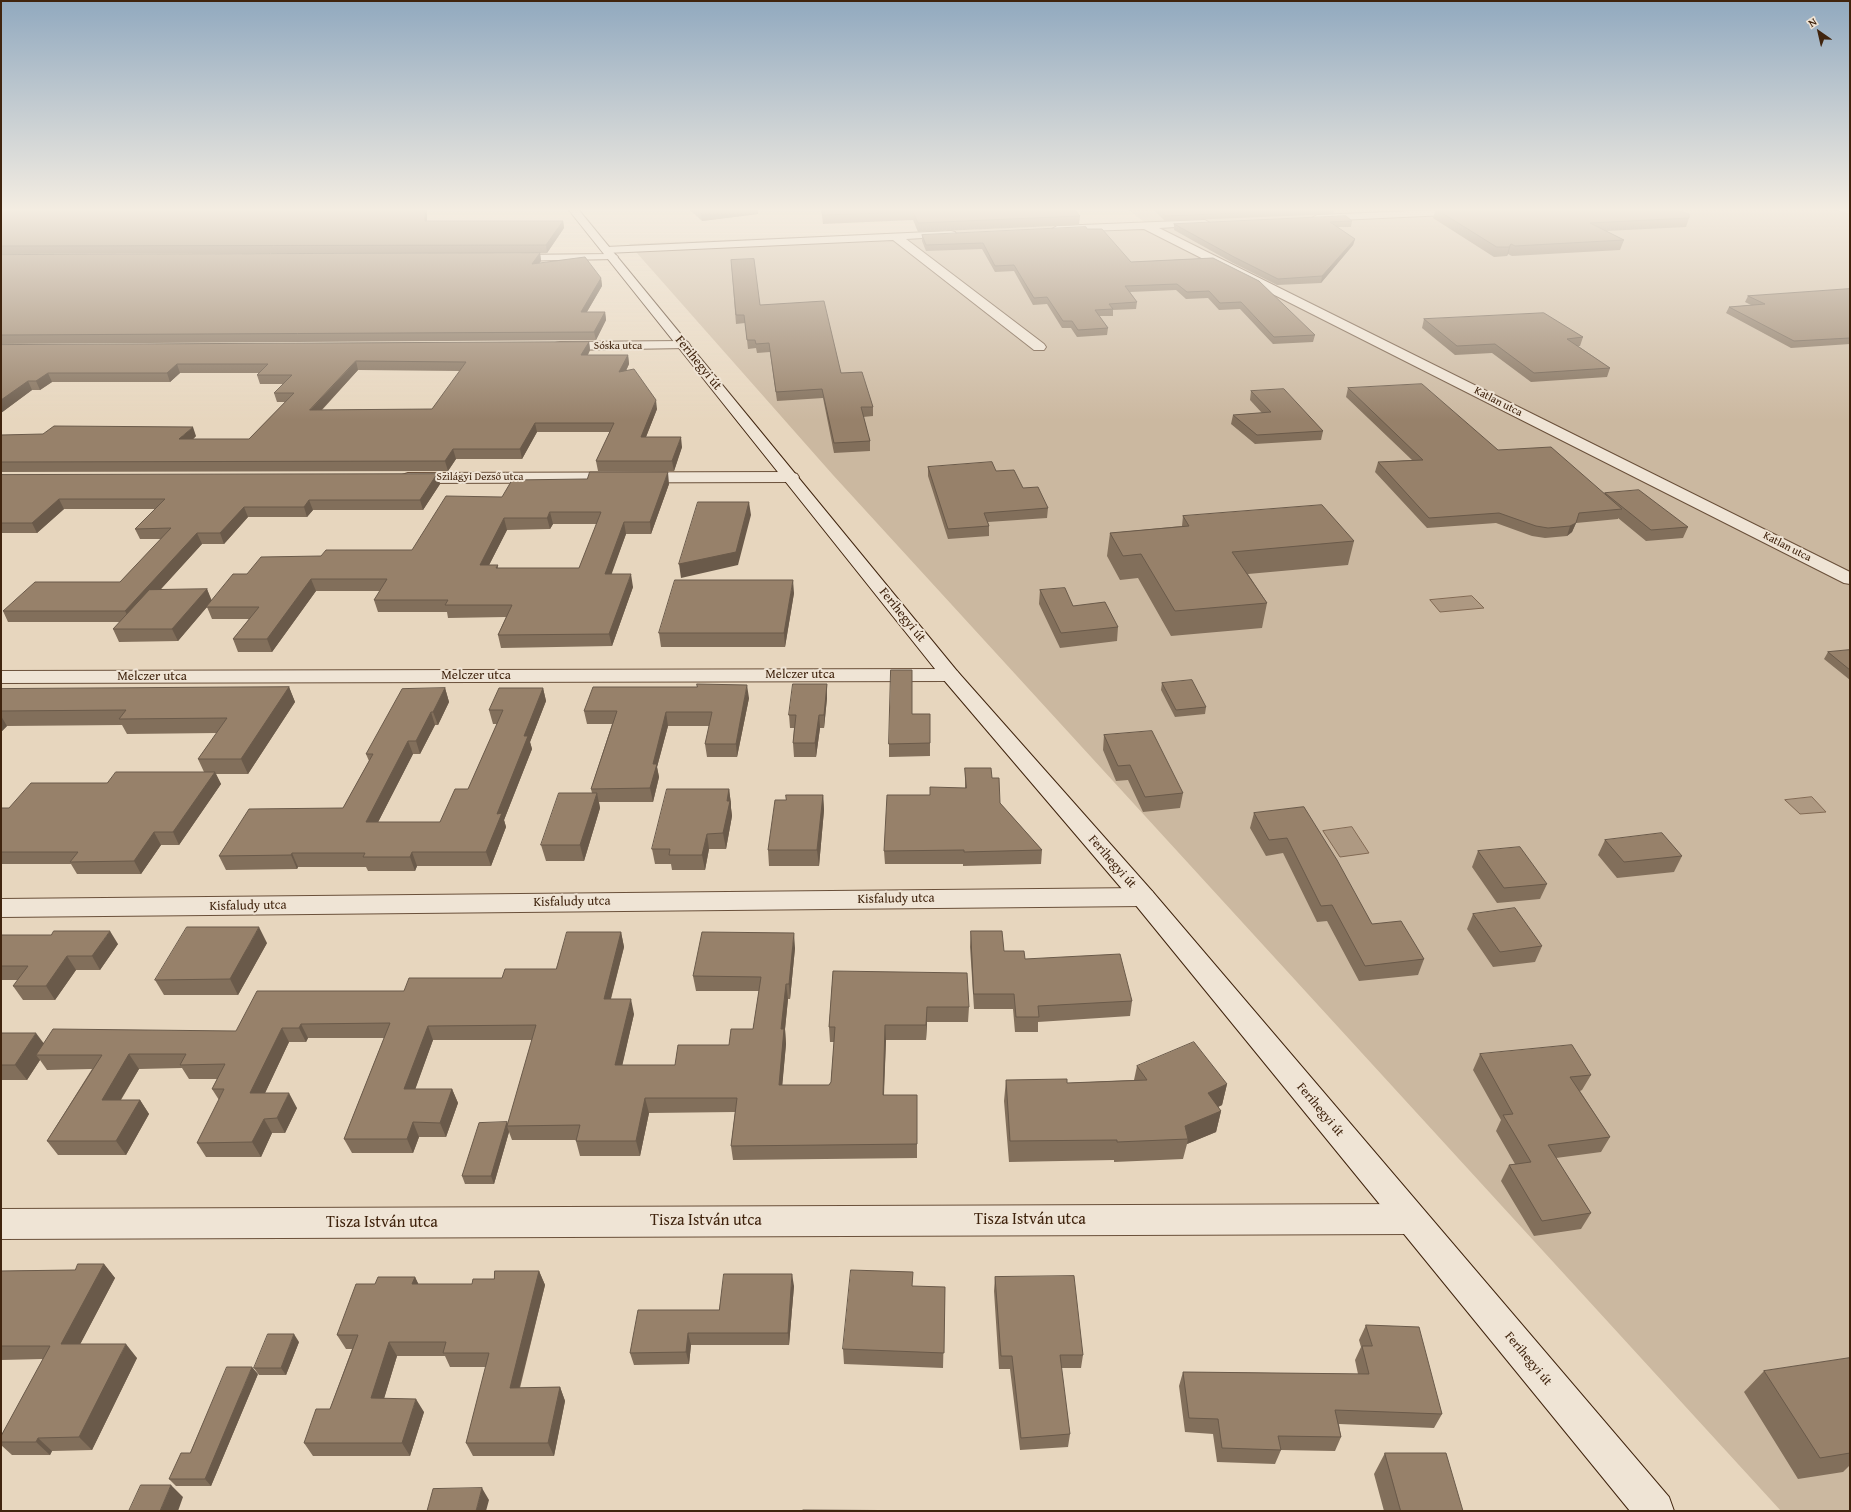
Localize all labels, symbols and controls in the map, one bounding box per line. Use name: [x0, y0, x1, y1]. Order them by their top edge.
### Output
north arrow: [1799, 12, 1839, 52]
text: N: [1805, 13, 1820, 31]
street label: Ferihegyi út: [671, 333, 725, 393]
street label: Sóska utca: [594, 339, 642, 353]
street label: Katlan utca: [1472, 384, 1524, 420]
street label: Szilágyi Dezső utca: [437, 470, 523, 484]
street label: Katlan utca: [1761, 529, 1813, 565]
street label: Ferihegyi út: [875, 585, 929, 645]
street label: Melczer utca: [765, 667, 835, 683]
street label: Melczer utca: [441, 668, 511, 684]
street label: Melczer utca: [117, 669, 187, 685]
street label: Ferihegyi út: [1085, 832, 1139, 892]
street label: Kisfaludy utca: [857, 891, 935, 907]
street label: Kisfaludy utca: [533, 894, 611, 910]
street label: Kisfaludy utca: [209, 898, 287, 914]
street label: Ferihegyi út: [1293, 1080, 1347, 1140]
street label: Tisza István utca: [974, 1210, 1086, 1230]
street label: Tisza István utca: [650, 1211, 762, 1231]
street label: Tisza István utca: [326, 1213, 438, 1233]
street label: Ferihegyi út: [1501, 1329, 1555, 1389]

